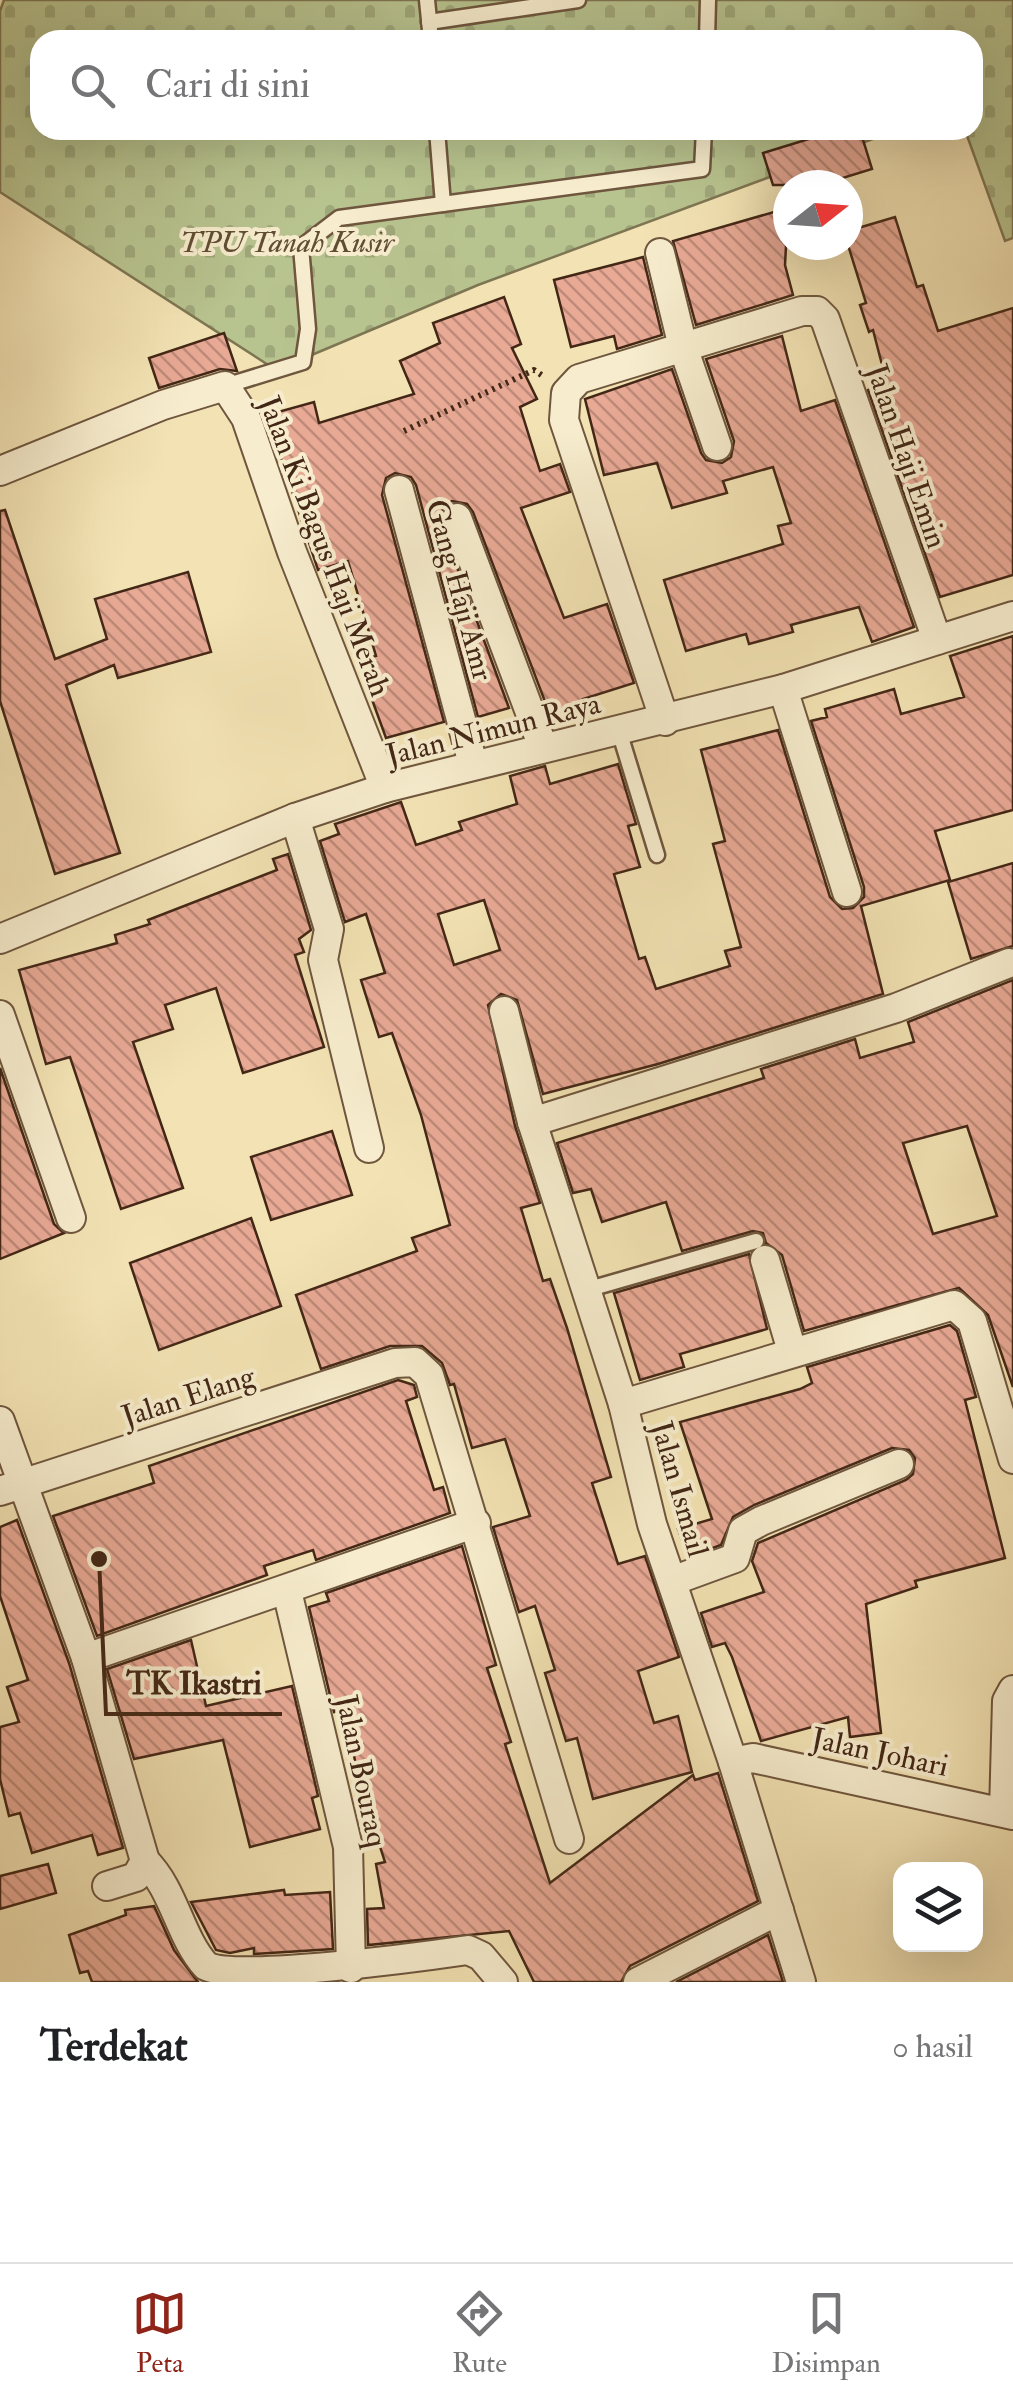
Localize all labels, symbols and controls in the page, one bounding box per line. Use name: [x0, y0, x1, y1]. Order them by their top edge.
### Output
search box: [30, 30, 983, 140]
icon: search: [65, 58, 120, 113]
text: Cari di sini: [145, 61, 310, 109]
north arrow: [773, 170, 863, 260]
park label: TPU Tanah Kusir: [180, 224, 396, 261]
street label: Jalan Haji Emin: [857, 358, 955, 553]
street label: Jalan Ki Bagus Haji Merah: [250, 390, 399, 702]
street label: Gang Haji Amr: [418, 496, 501, 685]
street label: Jalan Nimun Raya: [381, 685, 605, 774]
street label: Jalan Elang: [116, 1357, 260, 1436]
street label: Jalan Ismail: [642, 1416, 717, 1561]
callout: TK Ikastri: [106, 1652, 282, 1714]
text: TK Ikastri: [125, 1664, 262, 1704]
street label: Jalan Bouraq: [327, 1691, 396, 1851]
street label: Jalan Johari: [807, 1720, 952, 1785]
map controls: [893, 1862, 983, 1952]
button: layers: [893, 1862, 983, 1952]
text: Terdekat: [40, 2021, 188, 2073]
text: 0 hasil: [892, 2027, 973, 2067]
tab: Peta: [132, 2286, 187, 2381]
tab: Rute: [452, 2286, 507, 2381]
tab: Disimpan: [772, 2286, 881, 2381]

